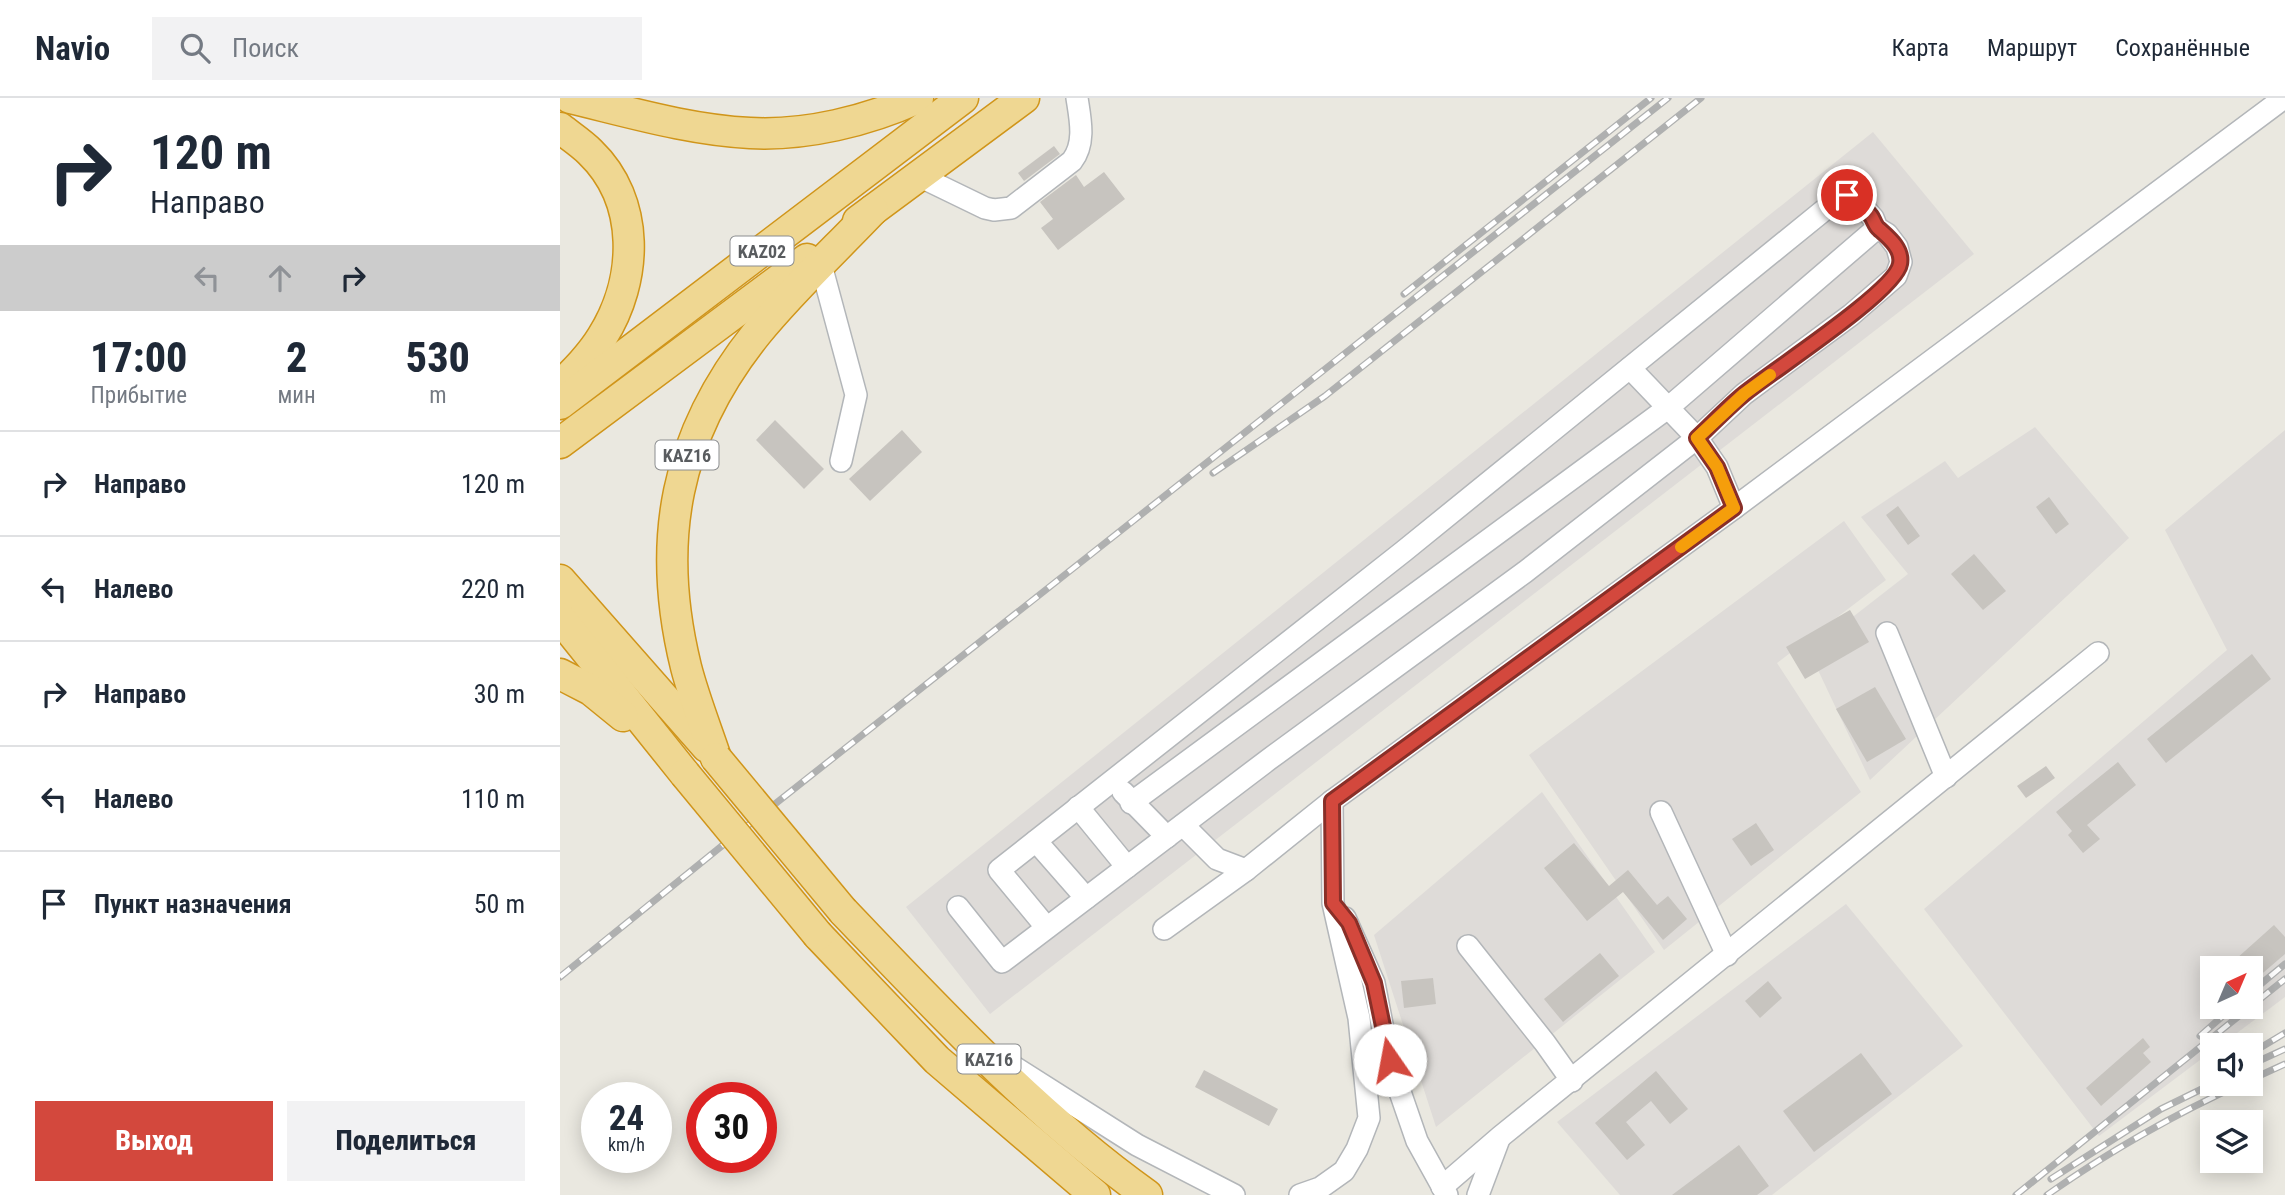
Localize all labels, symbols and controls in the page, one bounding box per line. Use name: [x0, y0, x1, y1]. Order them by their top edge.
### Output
search box: [152, 17, 642, 80]
text: Navio: [35, 29, 110, 68]
icon: search: [176, 29, 214, 67]
text: Поиск: [232, 33, 299, 63]
text: Карта: [1892, 34, 1949, 62]
text: Маршрут: [1987, 34, 2077, 62]
text: Сохранённые: [2115, 34, 2250, 62]
text: 120 m: [150, 124, 272, 181]
icon: right: [35, 126, 126, 217]
pin: [1817, 165, 1877, 225]
icon: arrive: [1828, 176, 1866, 214]
text: Направо: [150, 183, 265, 221]
road number: KАZ02: [730, 236, 794, 266]
icon: left: [188, 259, 226, 297]
icon: ahead: [261, 259, 299, 297]
icon: right: [334, 259, 372, 297]
text: 17:00: [90, 333, 187, 382]
text: 2: [286, 333, 307, 382]
text: 530: [406, 333, 470, 382]
text: Прибытие: [91, 382, 187, 409]
text: мин: [277, 382, 316, 409]
text: m: [429, 382, 447, 409]
road number: KAZ16: [656, 440, 718, 470]
icon: right: [35, 465, 73, 503]
text: Направо: [94, 469, 186, 499]
text: 120 m: [461, 469, 525, 499]
icon: left: [35, 570, 73, 608]
text: Налево: [94, 574, 174, 604]
text: 220 m: [461, 574, 525, 604]
icon: right: [35, 675, 73, 713]
text: Направо: [94, 679, 186, 709]
text: 30 m: [474, 679, 525, 709]
icon: left: [35, 780, 73, 818]
text: Налево: [94, 784, 174, 814]
text: 110 m: [461, 784, 525, 814]
icon: arrive: [35, 885, 73, 923]
text: Пункт назначения: [94, 889, 292, 919]
text: 50 m: [474, 889, 525, 919]
north arrow: [2200, 956, 2263, 1018]
map controls: [2200, 956, 2263, 1173]
position arrow: [1353, 1023, 1427, 1097]
button: sound: [2200, 1033, 2263, 1096]
road number: KAZ16: [958, 1044, 1020, 1074]
speed limit sign: 30: [686, 1082, 777, 1173]
text: 24: [609, 1098, 644, 1139]
button: Выход: [35, 1101, 273, 1181]
button: Поделиться: [287, 1101, 525, 1181]
button: layers: [2200, 1110, 2263, 1173]
text: km/h: [608, 1134, 645, 1155]

